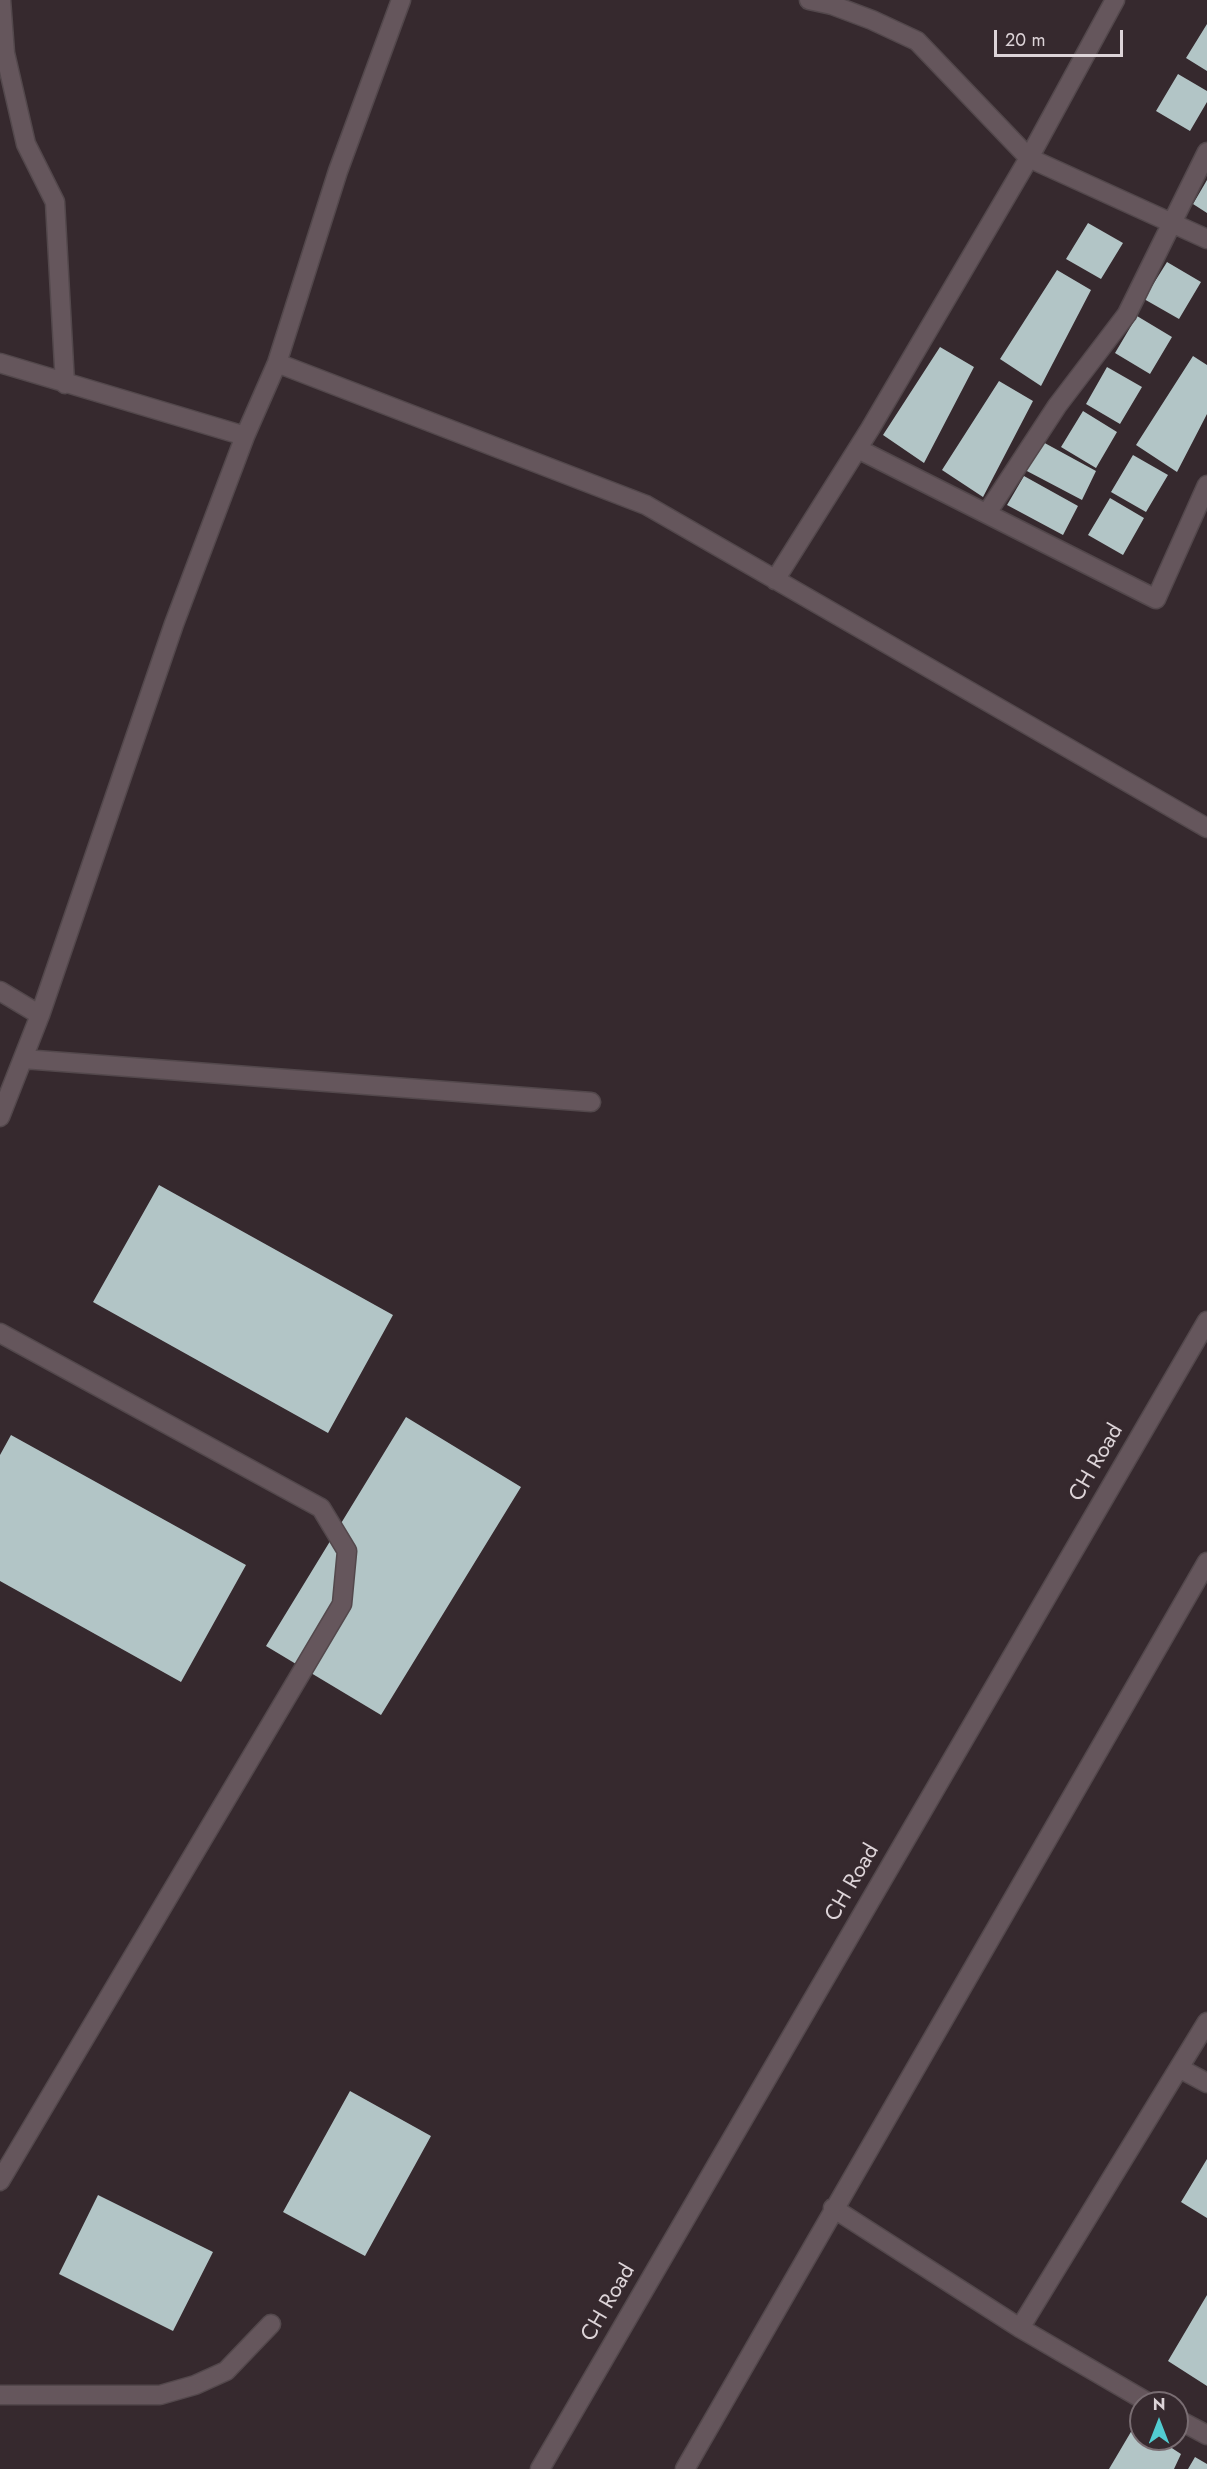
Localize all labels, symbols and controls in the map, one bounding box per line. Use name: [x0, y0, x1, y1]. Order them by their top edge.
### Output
scale bar: [997, 18, 1126, 56]
text: 20 m: [1005, 27, 1045, 53]
street label: CH Road: [1064, 1420, 1130, 1506]
street label: CH Road: [820, 1840, 886, 1926]
street label: CH Road: [576, 2260, 642, 2346]
north arrow: [1129, 2391, 1189, 2451]
text: N: [1153, 2393, 1165, 2416]

